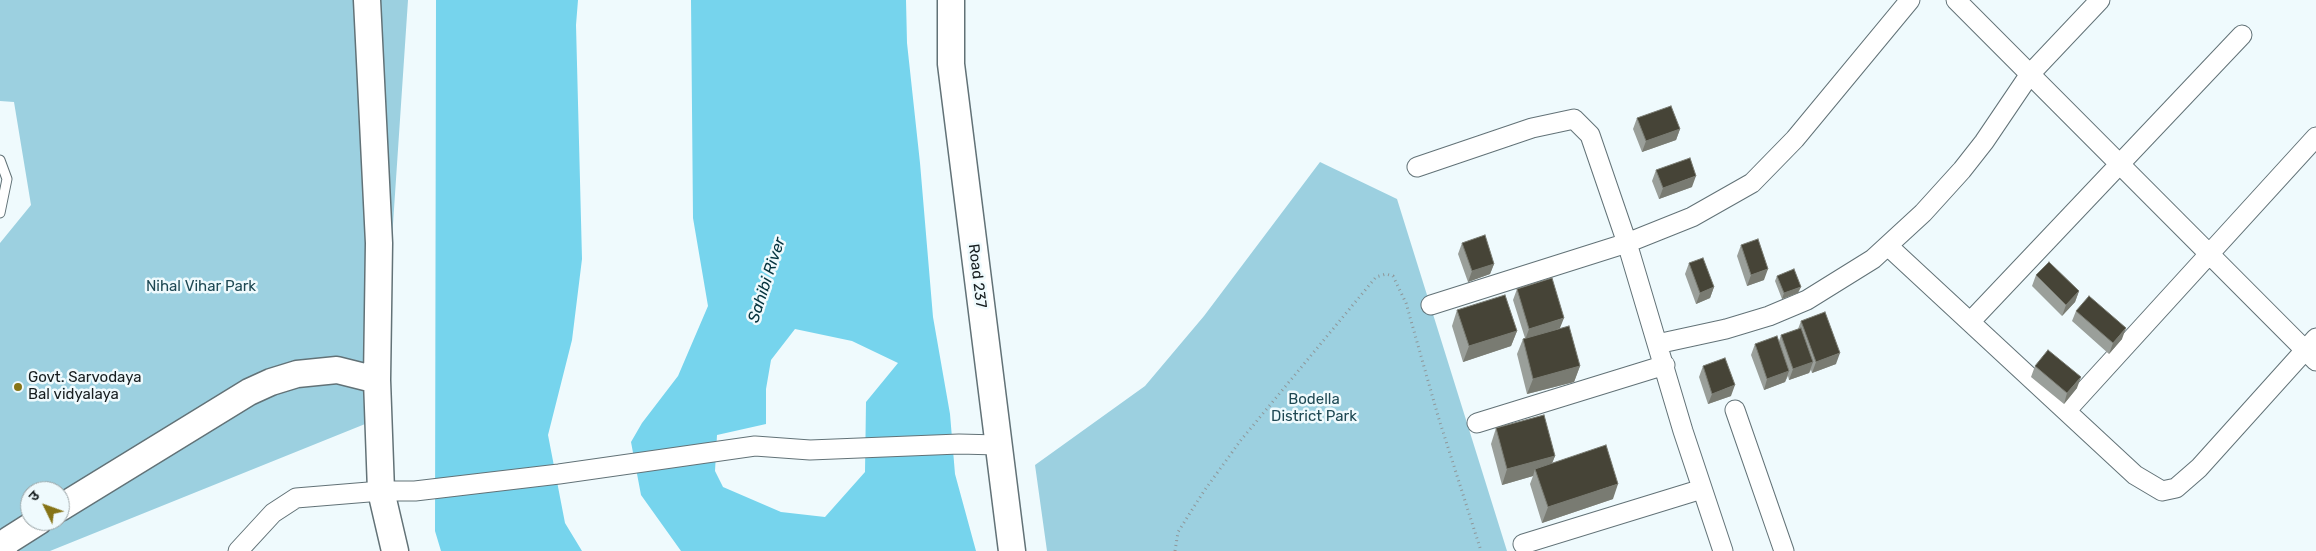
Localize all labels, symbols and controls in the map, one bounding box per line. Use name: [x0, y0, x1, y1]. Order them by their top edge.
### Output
water label: Sahibi River: [744, 235, 790, 325]
street label: Road 237: [964, 243, 990, 309]
park label: Nihal Vihar Park: [146, 278, 256, 296]
place label: Govt. Sarvodaya Bal vidyalaya: [28, 369, 141, 404]
marker: Govt. Sarvodaya Bal vidyalaya: [12, 381, 24, 393]
park label: Bodella District Park: [1271, 391, 1357, 426]
north arrow: [20, 481, 70, 531]
text: उ: [25, 488, 43, 505]

